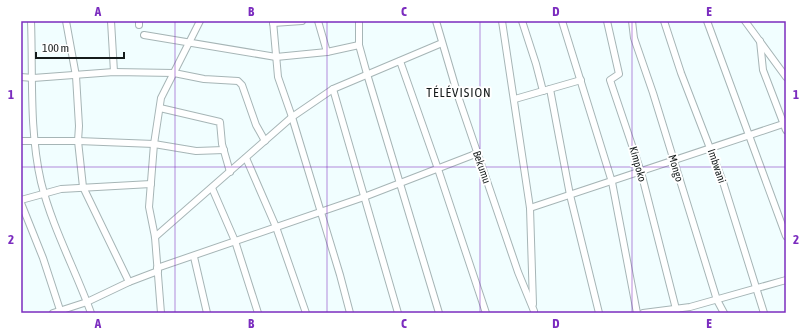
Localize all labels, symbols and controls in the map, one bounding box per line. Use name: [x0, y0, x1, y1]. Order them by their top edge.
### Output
text: A: [94, 4, 102, 19]
text: B: [248, 4, 255, 19]
text: C: [401, 4, 407, 19]
text: D: [552, 4, 560, 19]
text: E: [706, 4, 712, 19]
scale bar: [36, 34, 124, 60]
text: 100 m: [42, 41, 69, 55]
district label: TÉLÉVISION: [426, 85, 492, 100]
text: 1: [8, 87, 14, 102]
text: 1: [793, 87, 799, 102]
street label: Kimpoko: [627, 145, 649, 183]
street label: Imbwani: [706, 147, 728, 185]
street label: Bekumu: [471, 149, 493, 185]
street label: Mongo: [666, 153, 686, 183]
text: 2: [8, 232, 14, 247]
text: 2: [793, 232, 799, 247]
text: A: [94, 316, 102, 331]
text: B: [248, 316, 255, 331]
text: C: [401, 316, 407, 331]
text: D: [552, 316, 560, 331]
text: E: [706, 316, 712, 331]

